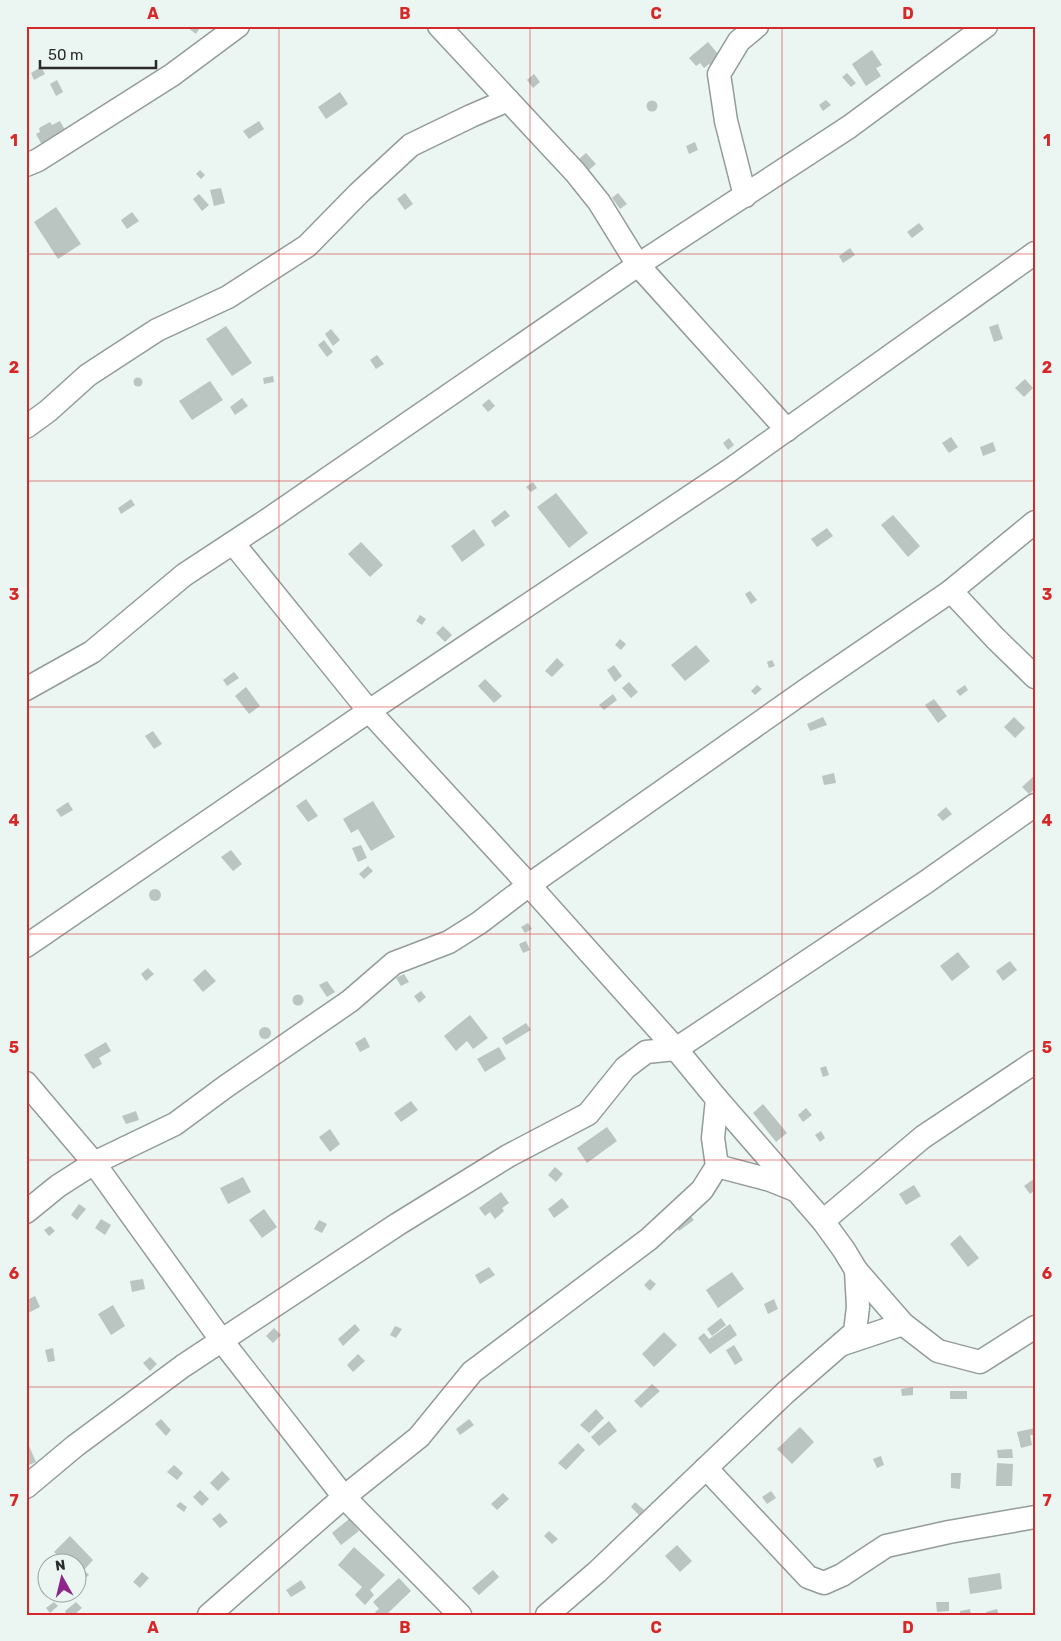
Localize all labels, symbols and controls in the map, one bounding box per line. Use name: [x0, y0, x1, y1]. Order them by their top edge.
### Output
text: A: [147, 4, 159, 23]
text: B: [399, 4, 411, 23]
text: C: [650, 4, 662, 23]
text: D: [902, 4, 914, 23]
scale bar: [40, 38, 156, 70]
text: 50 m: [48, 46, 83, 64]
text: 1: [10, 131, 18, 150]
text: 1: [1043, 131, 1051, 150]
text: 2: [9, 358, 19, 377]
text: 2: [1042, 358, 1052, 377]
text: 3: [9, 585, 19, 604]
text: 3: [1042, 585, 1052, 604]
text: 4: [9, 811, 20, 830]
text: 4: [1042, 811, 1053, 830]
text: 5: [9, 1038, 19, 1057]
text: 5: [1042, 1038, 1052, 1057]
text: 6: [9, 1264, 19, 1283]
text: 6: [1042, 1264, 1052, 1283]
text: 7: [9, 1491, 19, 1510]
text: 7: [1042, 1491, 1052, 1510]
north arrow: [38, 1554, 88, 1604]
text: N: [54, 1557, 66, 1575]
text: A: [147, 1618, 159, 1637]
text: B: [399, 1618, 411, 1637]
text: C: [650, 1618, 662, 1637]
text: D: [902, 1618, 914, 1637]

